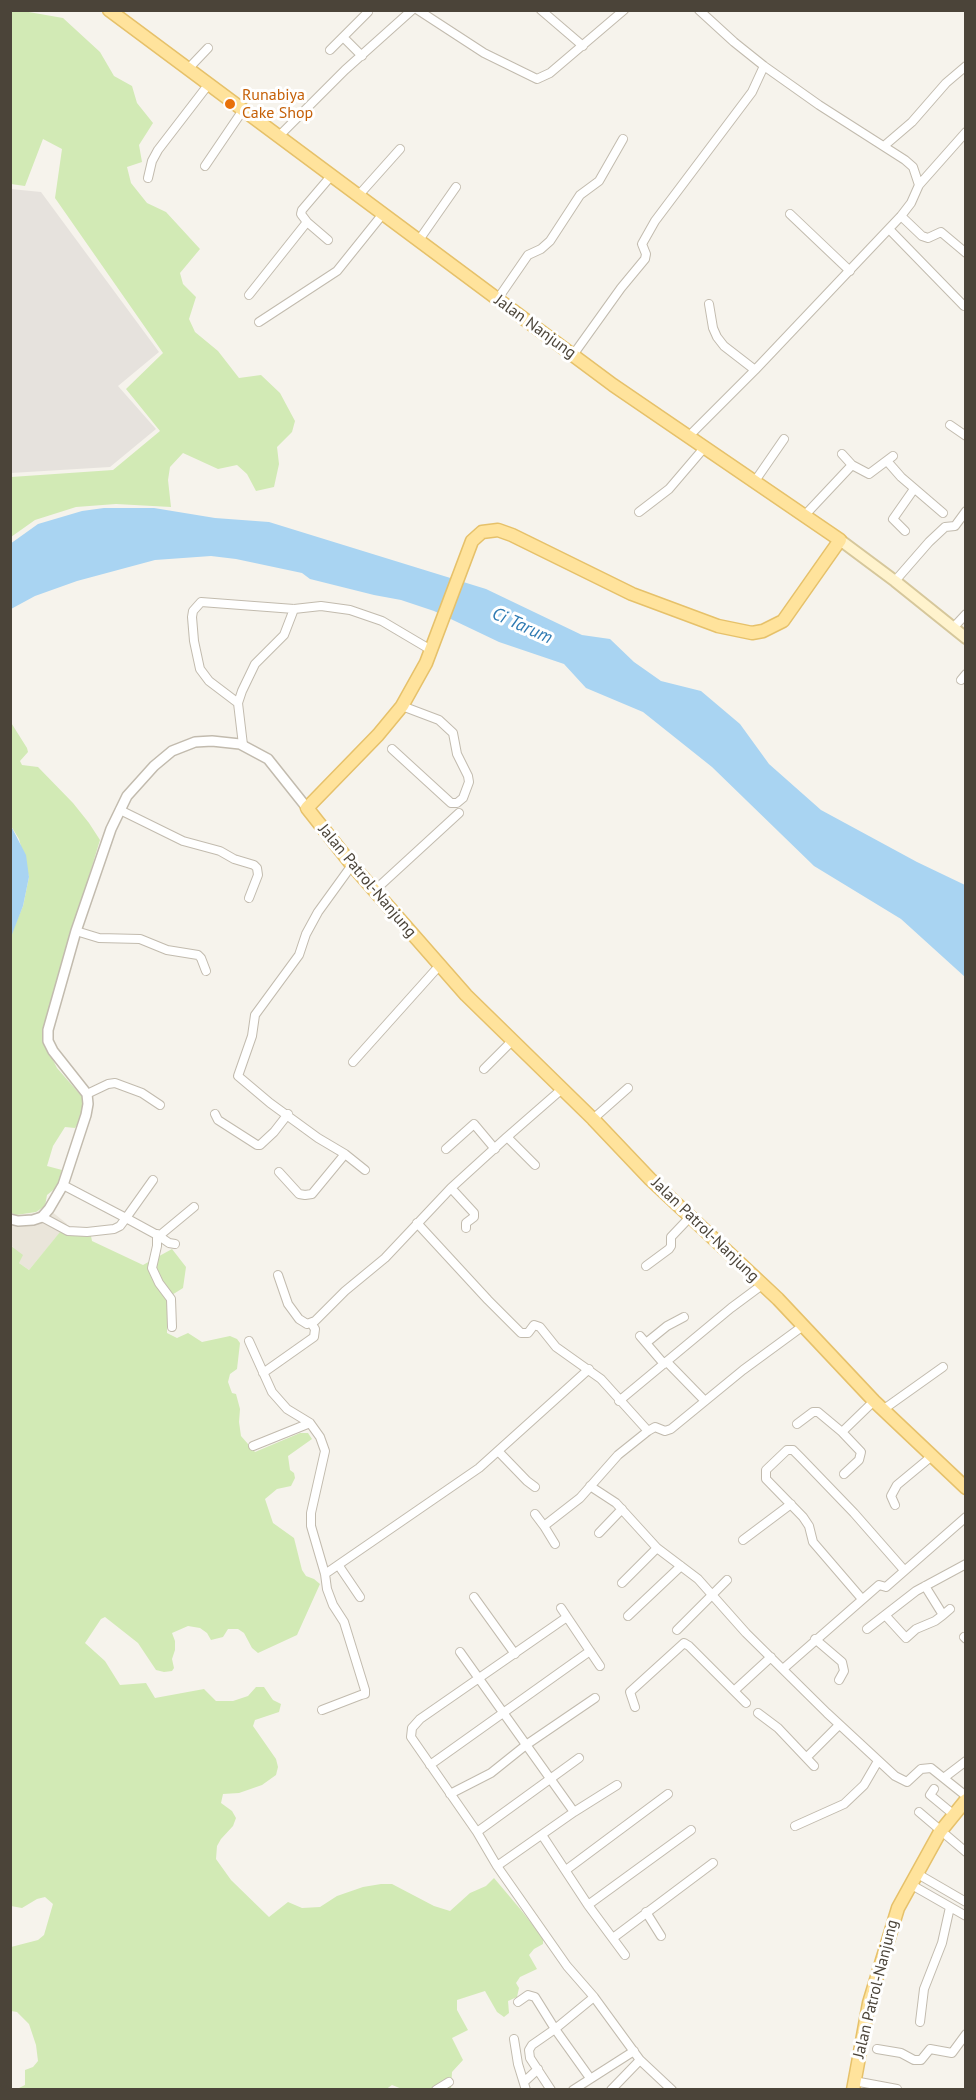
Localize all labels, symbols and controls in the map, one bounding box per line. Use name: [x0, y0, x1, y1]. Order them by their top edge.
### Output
place label: Runabiya Cake Shop: [242, 85, 313, 123]
marker: Runabiya Cake Shop: [223, 97, 237, 111]
street label: Jalan Nanjung: [491, 291, 579, 363]
water label: Ci Tarum: [488, 603, 556, 649]
street label: Jalan Patrol-Nanjung: [314, 820, 420, 942]
street label: Jalan Patrol-Nanjung: [647, 1174, 763, 1286]
street label: Jalan Patrol-Nanjung: [849, 1918, 903, 2060]

